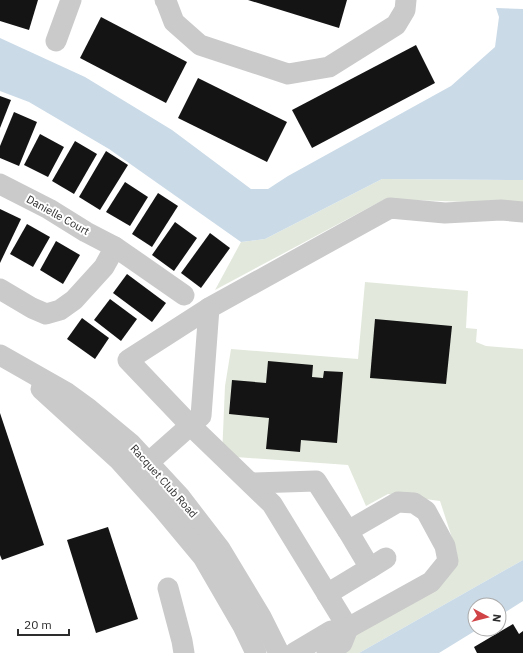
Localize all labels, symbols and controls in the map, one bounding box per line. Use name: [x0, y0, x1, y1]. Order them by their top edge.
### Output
street label: Danielle Court: [24, 192, 92, 238]
street label: Racquet Club Road: [127, 441, 201, 521]
north arrow: [467, 597, 507, 637]
scale bar: [18, 611, 69, 637]
text: N: [489, 613, 504, 623]
text: 20 m: [24, 617, 52, 632]

